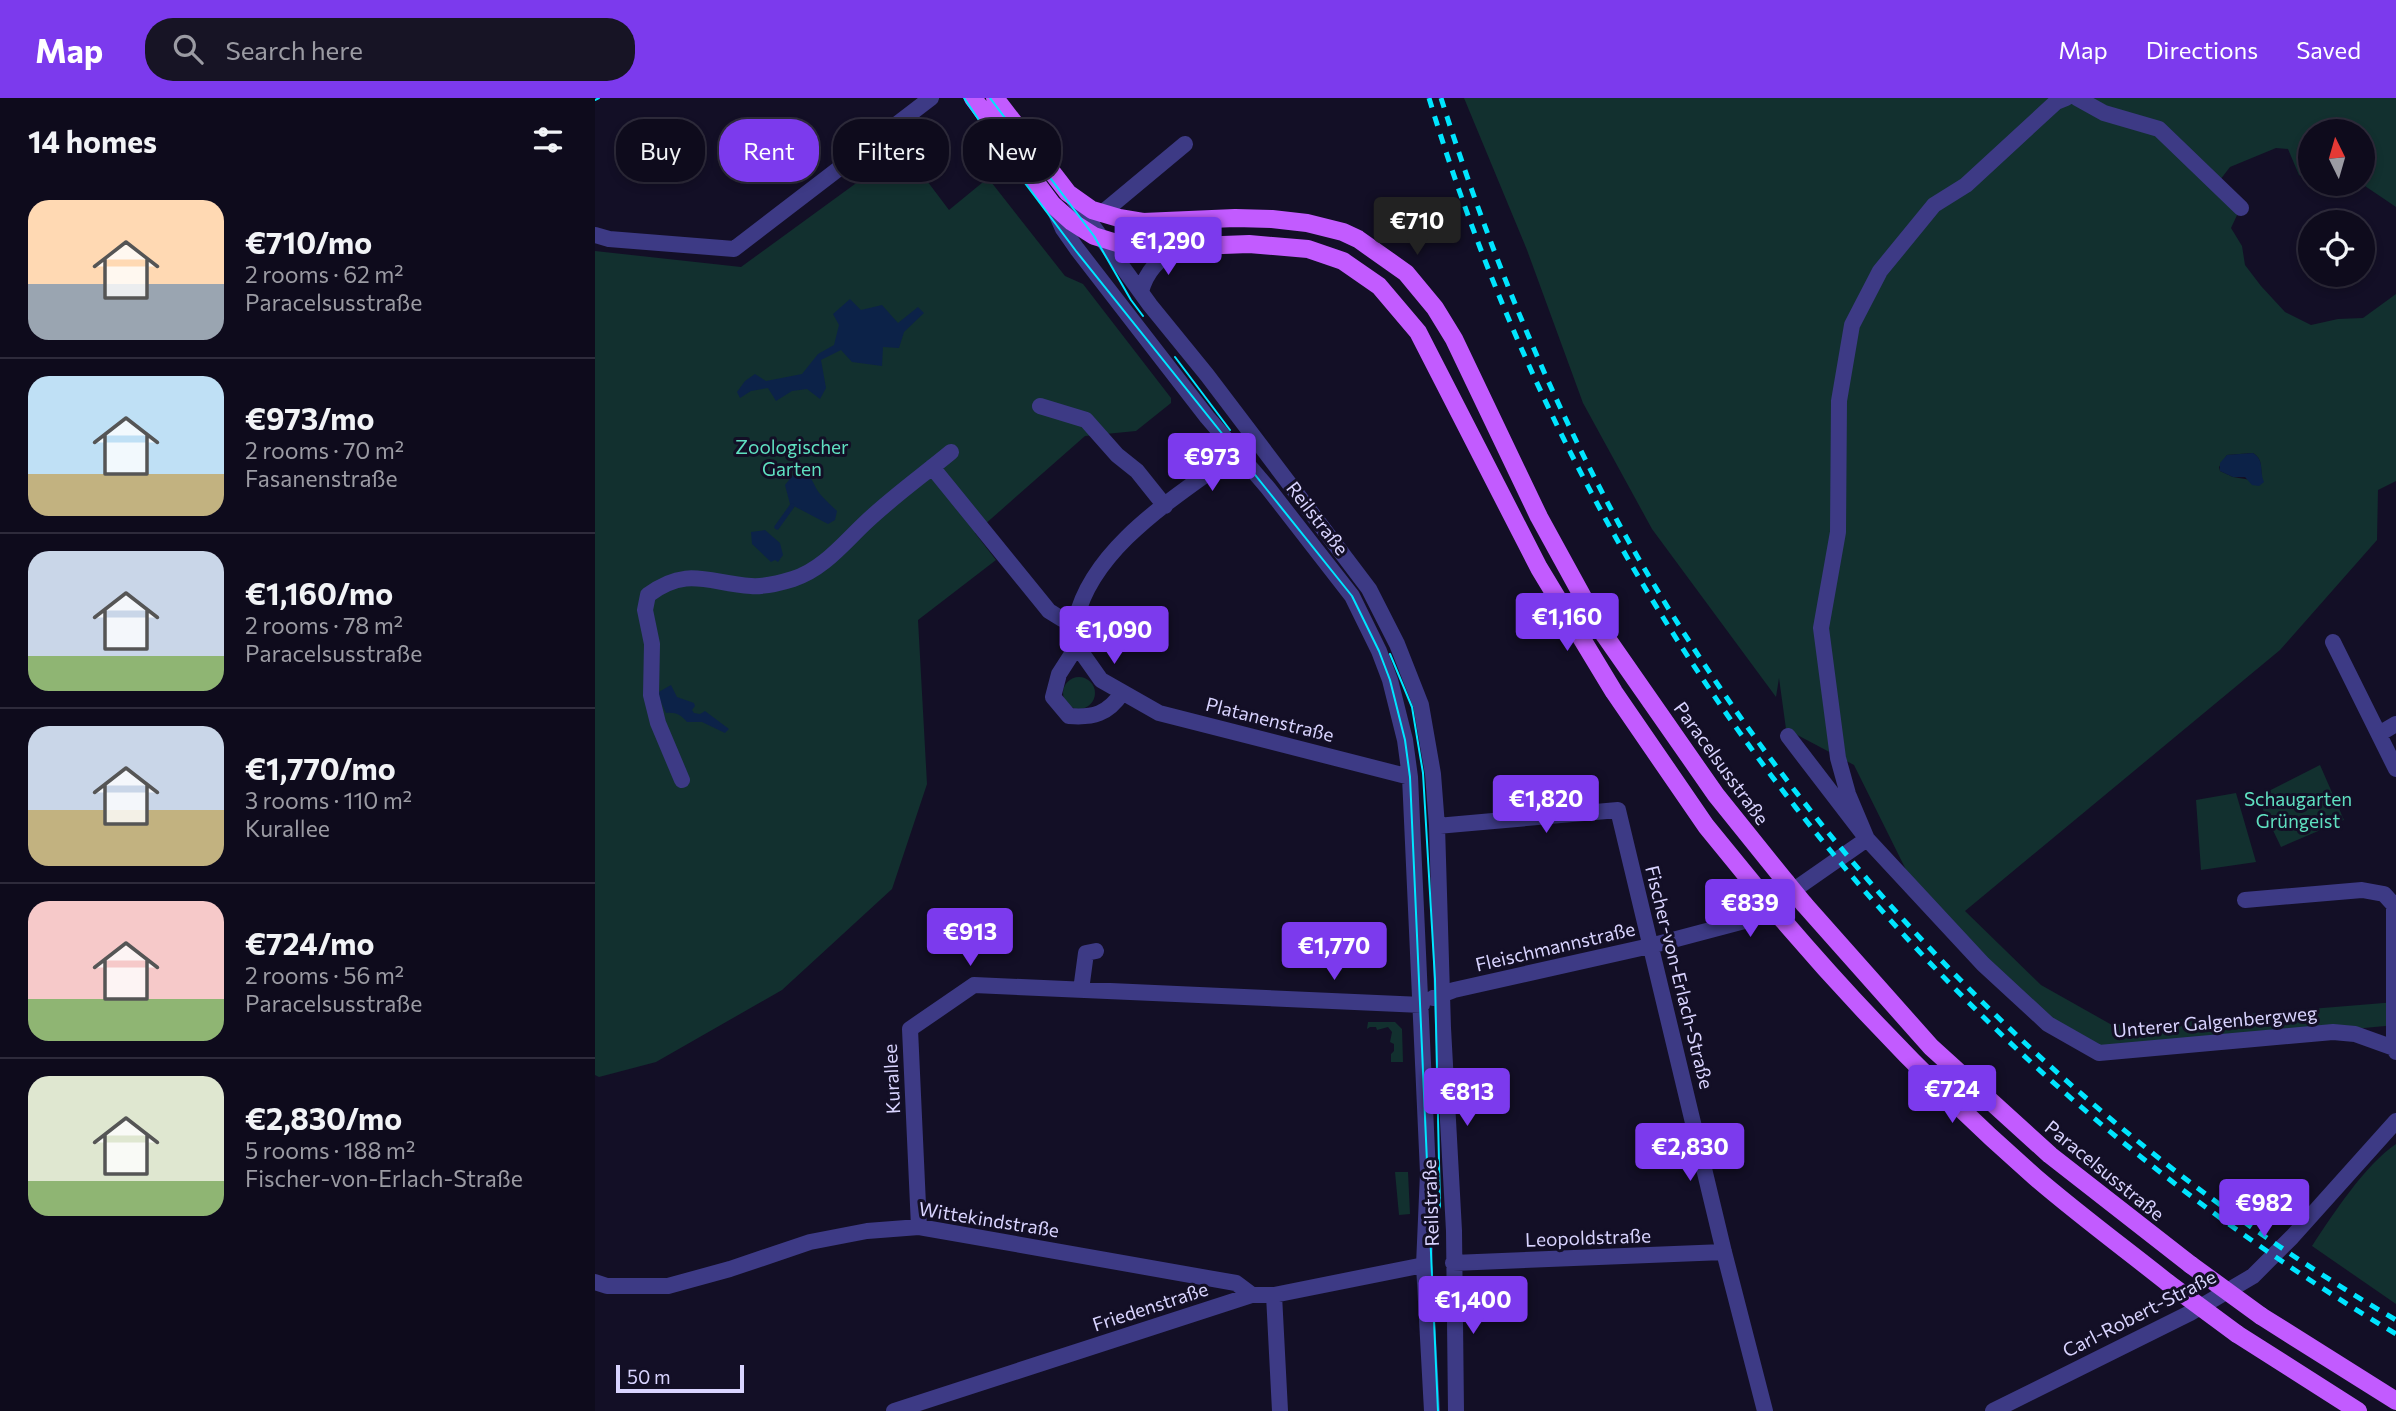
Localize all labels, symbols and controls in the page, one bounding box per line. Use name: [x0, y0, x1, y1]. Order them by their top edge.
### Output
search box: [145, 18, 635, 81]
text: Map: [35, 29, 103, 70]
icon: search: [169, 30, 207, 68]
text: Search here: [225, 34, 363, 65]
text: Map: [2058, 35, 2108, 64]
text: Directions: [2146, 35, 2258, 64]
text: Saved: [2296, 35, 2361, 64]
chip: Buy: [616, 119, 705, 182]
chip: Rent: [719, 119, 819, 182]
chip: Filters: [833, 119, 949, 182]
chip: New: [963, 119, 1061, 182]
north arrow: [2298, 119, 2375, 196]
map controls: [2298, 119, 2375, 287]
icon: filters: [529, 121, 567, 159]
text: 14 homes: [28, 122, 157, 159]
pin: €710: [1376, 198, 1458, 257]
text: €710: [1390, 206, 1444, 234]
button: locate: [2298, 210, 2375, 287]
pin: €1,290: [1111, 218, 1225, 277]
text: €710/mo: [245, 223, 372, 260]
text: €1,290: [1131, 226, 1205, 254]
icon: home: [84, 228, 168, 312]
text: 2 rooms · 62 m²: [245, 260, 404, 288]
text: Paracelsusstraße: [245, 288, 422, 316]
text: €973/mo: [245, 399, 374, 436]
icon: home: [84, 404, 168, 488]
pin: €973: [1171, 434, 1253, 493]
park label: Zoologischer Garten: [735, 435, 849, 480]
text: 2 rooms · 70 m²: [245, 436, 404, 464]
text: €973: [1184, 442, 1240, 470]
text: Fasanenstraße: [245, 464, 398, 492]
street label: Reilstraße: [1282, 477, 1354, 559]
text: €1,160/mo: [245, 574, 393, 611]
icon: home: [84, 579, 168, 663]
pin: €1,160: [1510, 594, 1624, 653]
text: €1,160: [1532, 602, 1602, 630]
pin: €1,090: [1057, 606, 1171, 666]
text: 2 rooms · 78 m²: [245, 611, 403, 639]
text: €1,090: [1076, 615, 1152, 643]
text: Paracelsusstraße: [245, 639, 422, 667]
street label: Platanenstraße: [1203, 692, 1337, 746]
street label: Paracelsusstraße: [1670, 697, 1774, 829]
text: €1,770/mo: [245, 749, 396, 786]
icon: home: [84, 754, 168, 838]
pin: €1,820: [1489, 776, 1603, 835]
text: €1,820: [1509, 784, 1583, 812]
text: 3 rooms · 110 m²: [245, 786, 412, 814]
park label: Schaugarten Grüngeist: [2244, 787, 2352, 832]
text: Kurallee: [245, 814, 330, 842]
street label: Fischer-von-Erlach-Straße: [1641, 863, 1719, 1091]
pin: €839: [1709, 880, 1791, 939]
text: €839: [1721, 888, 1779, 916]
pin: €913: [929, 908, 1011, 968]
street label: Fleischmannstraße: [1473, 916, 1637, 976]
text: €913: [943, 917, 997, 945]
pin: €1,770: [1277, 922, 1391, 982]
text: €724/mo: [245, 924, 374, 961]
icon: home: [84, 929, 168, 1013]
text: €1,770: [1298, 931, 1370, 959]
text: 2 rooms · 56 m²: [245, 961, 404, 989]
text: Paracelsusstraße: [245, 989, 422, 1017]
street label: Unterer Galgenbergweg: [2112, 1001, 2318, 1041]
street label: Kurallee: [878, 1043, 904, 1115]
pin: €724: [1911, 1066, 1993, 1125]
pin: €813: [1426, 1068, 1508, 1128]
text: €724: [1924, 1074, 1980, 1102]
text: €813: [1440, 1077, 1494, 1105]
text: €2,830/mo: [245, 1099, 402, 1136]
icon: home: [84, 1104, 168, 1188]
street label: Paracelsusstraße: [2041, 1115, 2169, 1225]
pin: €2,830: [1633, 1124, 1747, 1183]
text: €2,830: [1651, 1132, 1729, 1160]
text: 5 rooms · 188 m²: [245, 1136, 415, 1164]
street label: Reilstraße: [1417, 1159, 1443, 1247]
text: Fischer-von-Erlach-Straße: [245, 1164, 523, 1192]
pin: €982: [2223, 1180, 2305, 1239]
text: €982: [2235, 1188, 2293, 1216]
street label: Wittekindstraße: [917, 1197, 1061, 1241]
street label: Leopoldstraße: [1525, 1223, 1651, 1251]
street label: Carl-Robert-Straße: [2058, 1264, 2220, 1362]
street label: Friedenstraße: [1089, 1276, 1211, 1336]
pin: €1,400: [1416, 1276, 1530, 1336]
text: €1,400: [1435, 1285, 1511, 1313]
scale bar: [616, 1362, 744, 1394]
text: 50 m: [627, 1365, 671, 1388]

